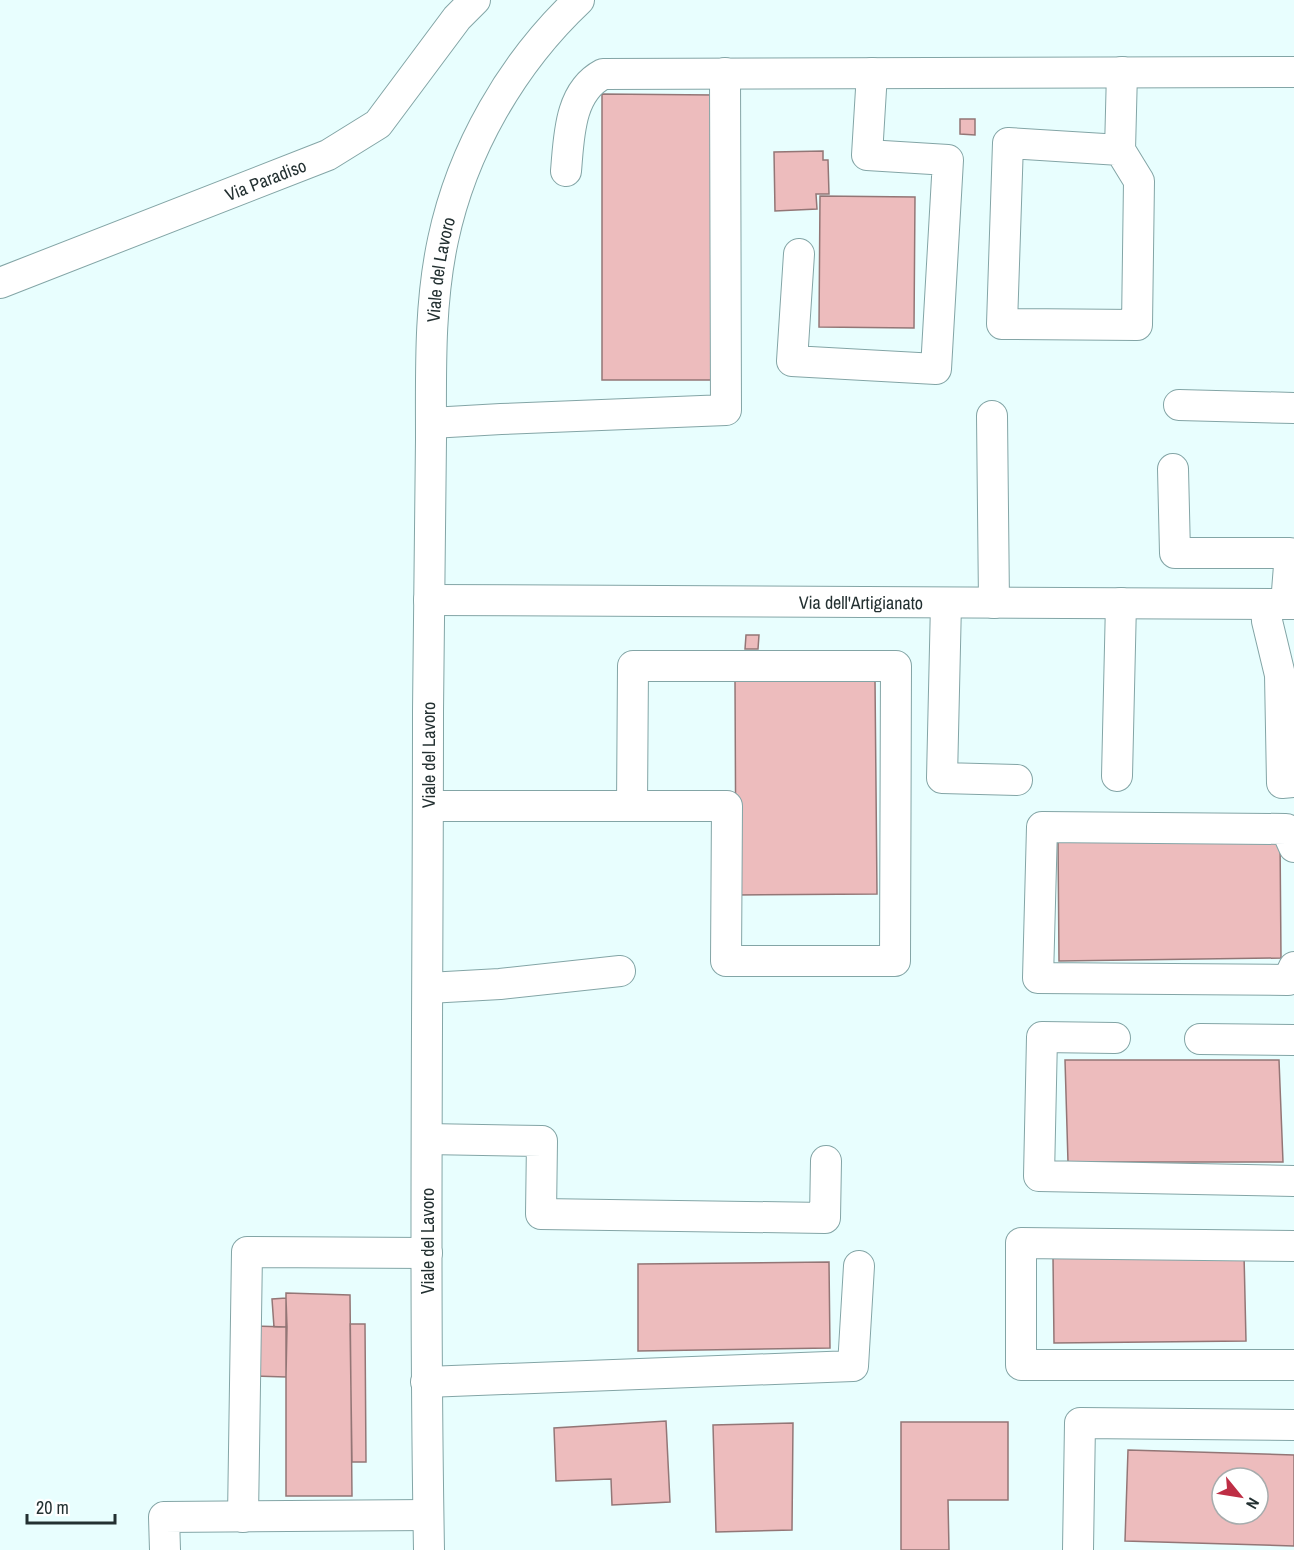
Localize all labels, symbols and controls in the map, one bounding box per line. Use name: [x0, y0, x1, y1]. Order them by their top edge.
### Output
street label: Via Paradiso: [221, 152, 310, 207]
street label: Viale del Lavoro: [420, 214, 461, 323]
street label: Via dell'Artigianato: [799, 589, 923, 615]
street label: Viale del Lavoro: [415, 702, 441, 808]
street label: Viale del Lavoro: [415, 1188, 440, 1294]
north arrow: [1210, 1466, 1270, 1526]
scale bar: [27, 1487, 116, 1525]
text: N: [1241, 1494, 1265, 1513]
text: 20 m: [36, 1495, 69, 1520]

